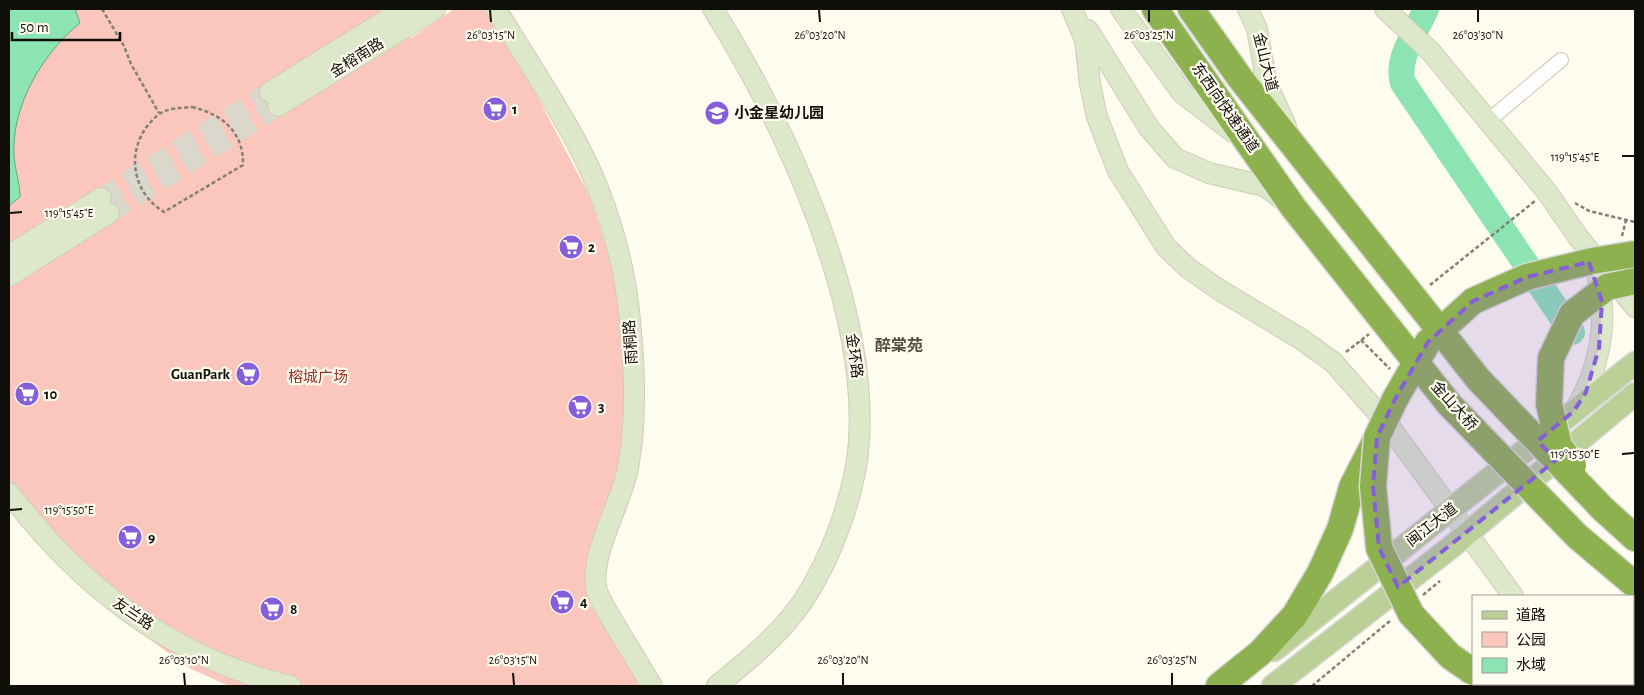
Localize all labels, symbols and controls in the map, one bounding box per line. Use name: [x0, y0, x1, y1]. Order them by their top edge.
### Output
scale bar: [12, 10, 120, 42]
text: 50 m: [20, 20, 49, 35]
text: 26°03'15"N: [467, 29, 515, 41]
text: 26°03'20"N: [794, 29, 846, 41]
text: 26°03'25"N: [1124, 29, 1174, 41]
text: 26°03'30"N: [1453, 29, 1503, 41]
street label: 金山大道: [1250, 31, 1281, 93]
street label: 金榕南路: [327, 34, 386, 80]
street label: 东西向快速通道: [1189, 60, 1262, 155]
supermarket icon: 1: [482, 96, 508, 122]
school or university icon: 小金星幼儿园: [704, 100, 730, 126]
place label: 1: [512, 102, 517, 117]
place label: 小金星幼儿园: [734, 104, 824, 121]
text: 119°15'45"E: [1551, 151, 1599, 163]
text: 119°15'45"E: [45, 207, 93, 219]
supermarket icon: 2: [558, 234, 584, 260]
place label: 2: [588, 240, 595, 255]
street label: 雨桐路: [621, 319, 640, 365]
street label: 金环路: [843, 333, 866, 379]
district label: 醉棠苑: [875, 337, 923, 354]
supermarket icon: GuanPark: [235, 361, 261, 387]
place label: GuanPark: [171, 367, 231, 382]
park label: 榕城广场: [288, 368, 348, 385]
street label: 金山大桥: [1428, 378, 1480, 433]
supermarket icon: 10: [14, 381, 40, 407]
place label: 10: [44, 387, 57, 402]
supermarket icon: 3: [567, 394, 593, 420]
place label: 3: [598, 400, 604, 415]
text: 119°15'50"E: [1550, 448, 1600, 460]
street label: 闽江大道: [1403, 500, 1460, 549]
text: 119°15'50"E: [44, 504, 94, 516]
supermarket icon: 9: [117, 524, 143, 550]
place label: 9: [148, 530, 155, 545]
supermarket icon: 4: [549, 589, 575, 615]
street label: 友兰路: [110, 594, 156, 633]
place label: 4: [580, 595, 588, 610]
legend: [1472, 595, 1634, 685]
supermarket icon: 8: [259, 596, 285, 622]
place label: 8: [290, 602, 297, 617]
text: 道路: [1516, 607, 1546, 623]
text: 公园: [1516, 632, 1546, 648]
text: 26°03'10"N: [159, 654, 209, 666]
text: 26°03'15"N: [489, 654, 537, 666]
text: 26°03'20"N: [817, 654, 869, 666]
text: 26°03'25"N: [1147, 654, 1197, 666]
text: 水域: [1516, 657, 1546, 673]

